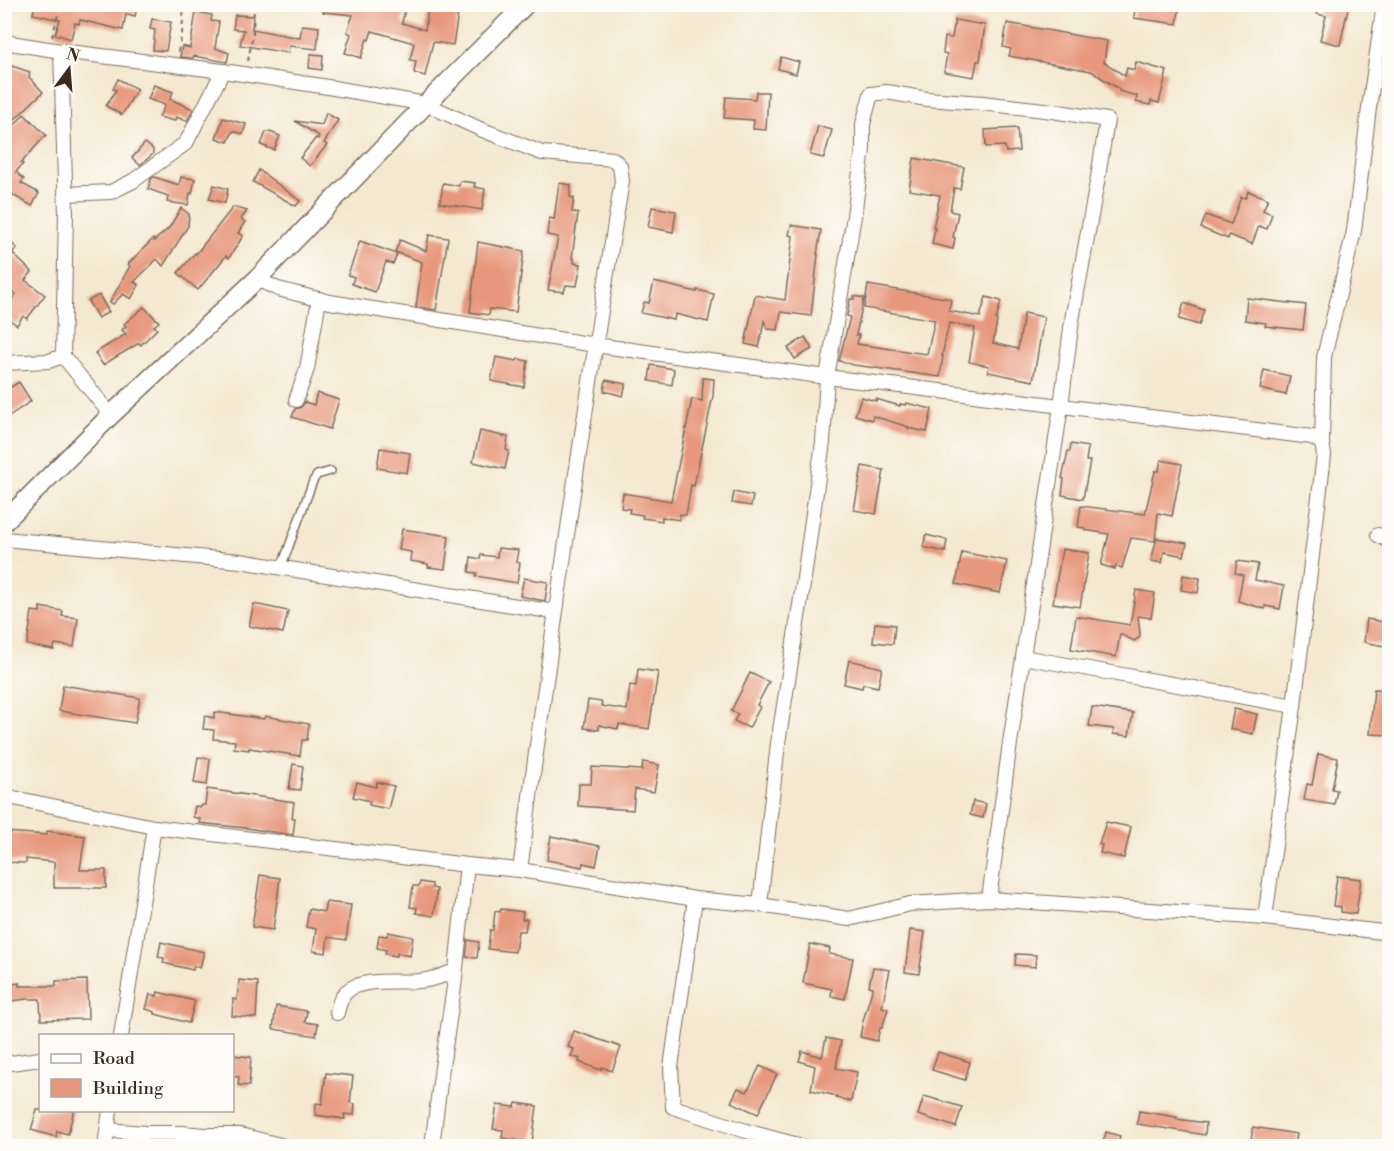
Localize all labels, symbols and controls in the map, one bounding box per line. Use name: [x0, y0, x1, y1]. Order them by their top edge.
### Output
north arrow: [39, 39, 99, 99]
text: N: [64, 44, 82, 67]
legend: [39, 1034, 234, 1112]
text: Road: [93, 1047, 136, 1070]
text: Building: [92, 1077, 164, 1100]

